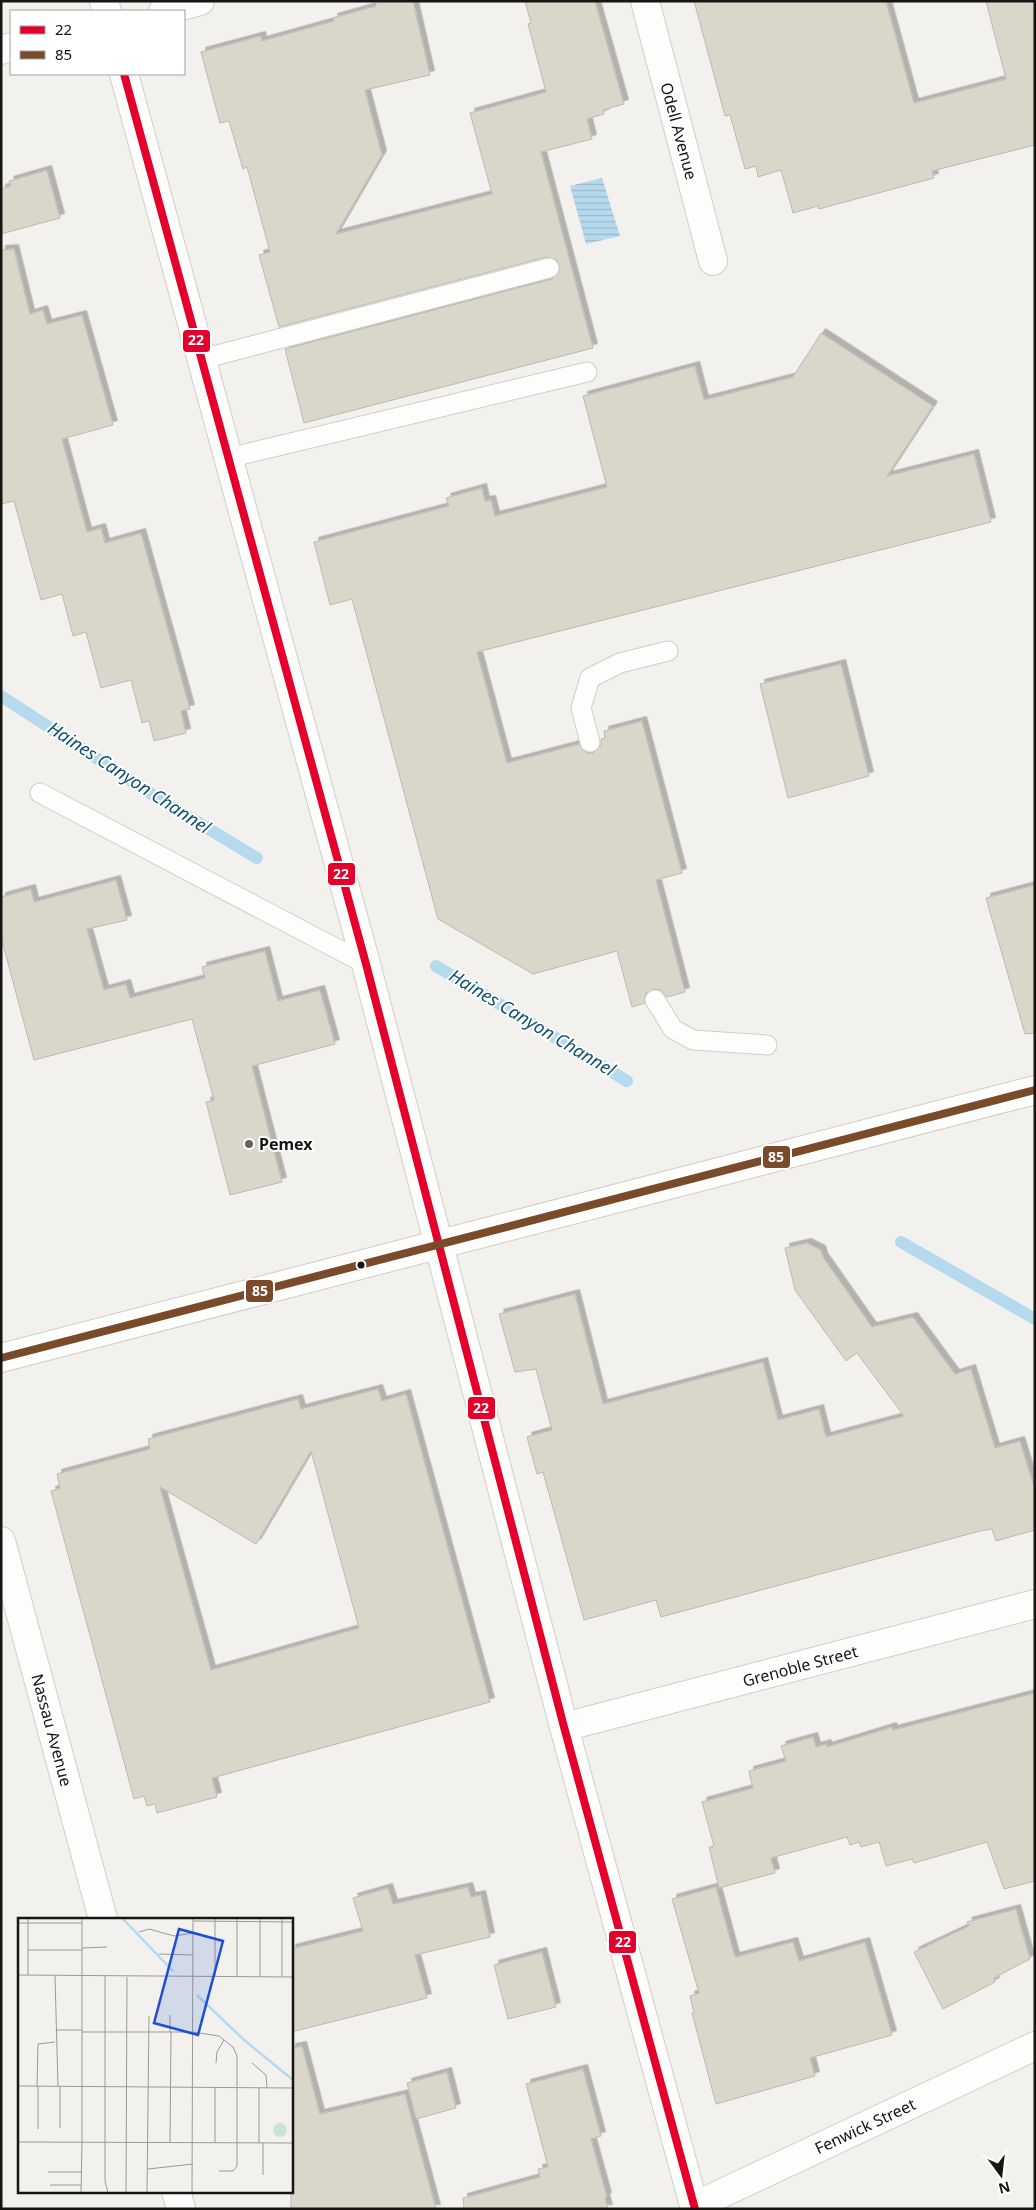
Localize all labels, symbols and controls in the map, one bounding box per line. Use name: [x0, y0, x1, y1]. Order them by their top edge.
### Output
legend: [10, 10, 185, 75]
text: 22: [55, 19, 72, 39]
text: 85: [55, 44, 72, 64]
street label: Odell Avenue: [655, 80, 703, 182]
line badge: 22: [182, 329, 211, 353]
text: 22: [188, 330, 204, 349]
water label: Haines Canyon Channel: [44, 715, 216, 839]
line badge: 22: [327, 862, 356, 886]
text: 22: [333, 864, 349, 883]
water label: Haines Canyon Channel: [445, 963, 620, 1081]
place label: Pemex: [259, 1133, 313, 1155]
marker: Pemex: [243, 1138, 255, 1150]
line badge: 85: [762, 1145, 791, 1169]
text: 85: [768, 1147, 784, 1166]
unlabelled marker: [356, 1260, 366, 1270]
line badge: 85: [245, 1279, 274, 1303]
text: 85: [252, 1281, 268, 1300]
line badge: 22: [467, 1396, 496, 1420]
text: 22: [473, 1398, 489, 1417]
street label: Grenoble Street: [740, 1640, 860, 1692]
street label: Nassau Avenue: [26, 1671, 78, 1789]
inset map: [18, 1918, 292, 2192]
line badge: 22: [608, 1930, 637, 1954]
text: 22: [615, 1932, 631, 1951]
street label: Fenwick Street: [811, 2093, 919, 2159]
north arrow: [976, 2150, 1026, 2200]
text: N: [997, 2177, 1012, 2199]

